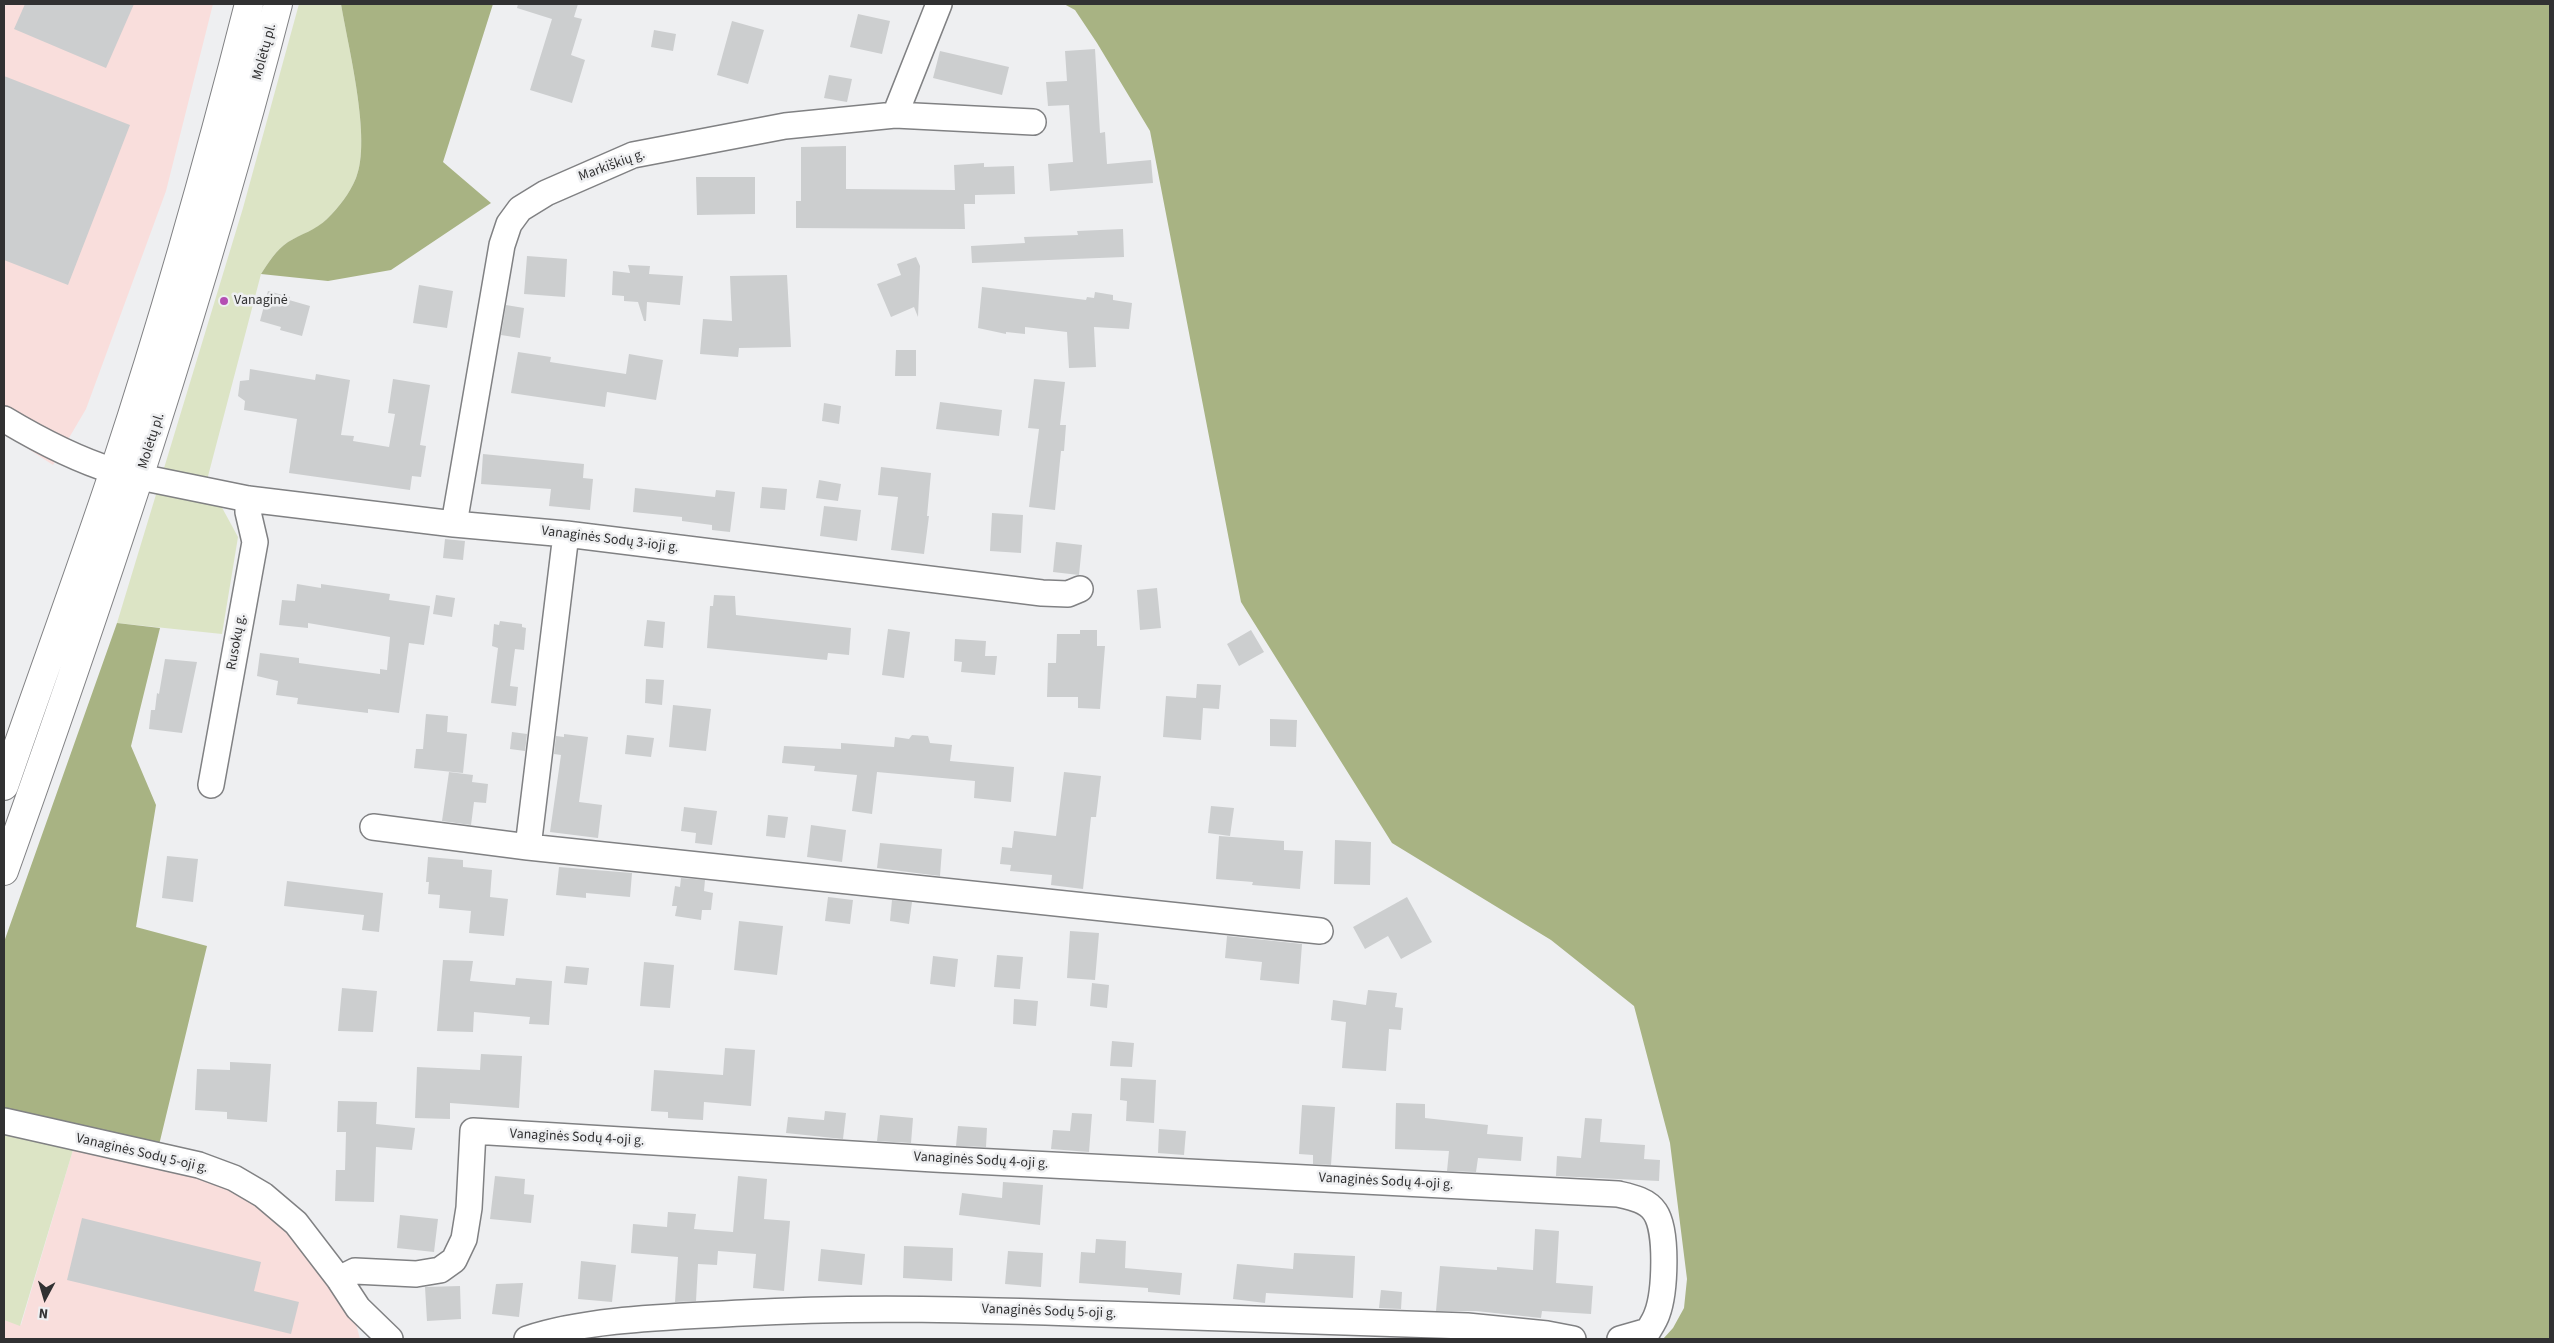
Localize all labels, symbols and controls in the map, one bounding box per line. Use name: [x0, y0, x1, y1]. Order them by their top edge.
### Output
street label: Molėtų pl.: [249, 22, 281, 82]
street label: Markiškių g.: [576, 146, 648, 186]
place label: Vanaginė: [234, 293, 288, 309]
marker: Vanaginė: [218, 295, 230, 307]
street label: Molėtų pl.: [135, 411, 169, 471]
street label: Vanaginės Sodų 3-ioji g.: [540, 523, 680, 557]
street label: Rusokų g.: [224, 613, 250, 671]
street label: Vanaginės Sodų 4-oji g.: [509, 1126, 645, 1150]
street label: Vanaginės Sodų 5-oji g.: [74, 1131, 210, 1177]
street label: Vanaginės Sodų 4-oji g.: [913, 1149, 1049, 1173]
street label: Vanaginės Sodų 4-oji g.: [1318, 1170, 1454, 1194]
north arrow: [20, 1273, 70, 1323]
street label: Vanaginės Sodų 5-oji g.: [981, 1301, 1117, 1323]
text: N: [38, 1302, 49, 1323]

